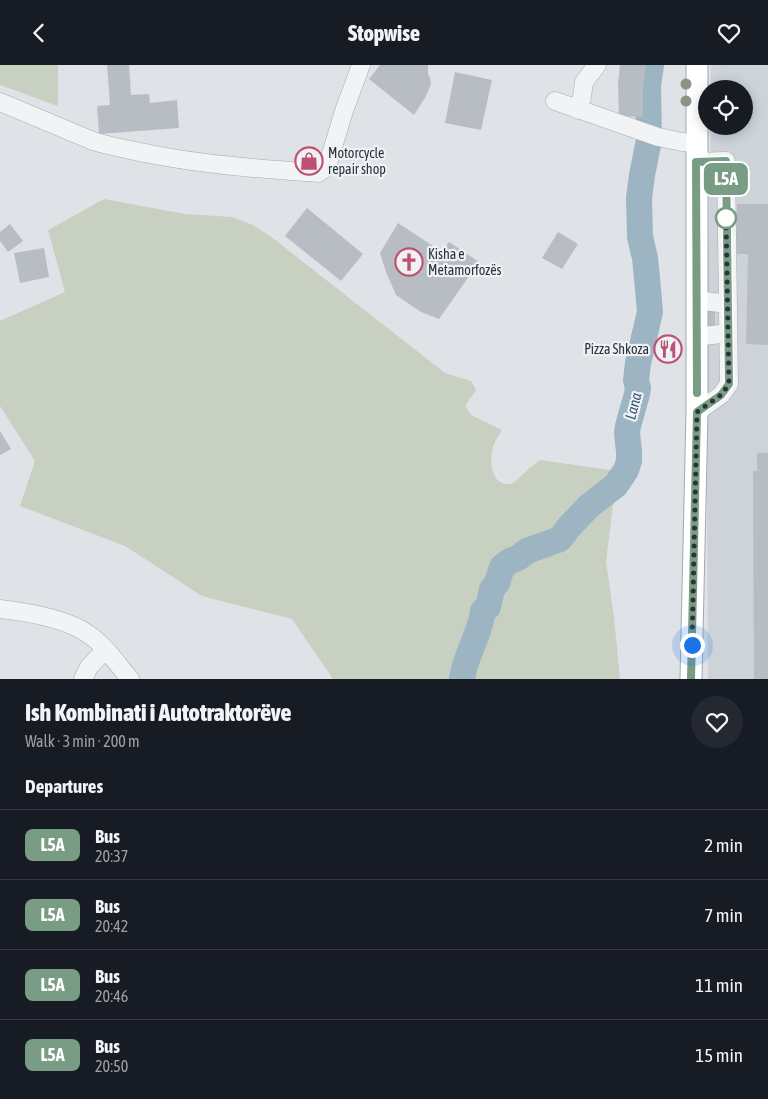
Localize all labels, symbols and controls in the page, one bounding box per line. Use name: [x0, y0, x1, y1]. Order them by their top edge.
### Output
icon: back: [25, 19, 53, 47]
icon: heart: [715, 19, 743, 47]
text: Stopwise: [348, 20, 420, 46]
map controls: [698, 80, 753, 135]
button: locate: [698, 80, 753, 135]
place label: Motorcycle repair shop: [328, 145, 386, 177]
shop icon: Motorcycle repair shop: [294, 146, 324, 176]
line badge: L5A: [697, 163, 755, 195]
text: L5A: [714, 168, 738, 189]
unlabelled marker: [715, 207, 737, 229]
place label: Kisha e Metamorfozës: [428, 246, 501, 278]
church icon: Kisha e Metamorfozës: [394, 247, 424, 277]
restaurant icon: Pizza Shkoza: [653, 334, 683, 364]
place label: Pizza Shkoza: [584, 341, 649, 357]
water label: Lana: [621, 391, 645, 421]
your location: [680, 633, 705, 658]
button: heart: [691, 696, 743, 748]
text: Ish Kombinati i Autotraktorëve: [25, 699, 291, 726]
text: Walk · 3 min · 200 m: [25, 732, 139, 750]
text: Departures: [25, 775, 103, 797]
text: Bus: [95, 825, 120, 847]
text: L5A: [40, 834, 65, 855]
text: 2 min: [704, 834, 743, 856]
text: 20:37: [95, 847, 128, 865]
text: Bus: [95, 895, 120, 917]
text: L5A: [40, 904, 65, 925]
text: 7 min: [704, 904, 743, 926]
text: 20:42: [95, 917, 128, 935]
text: Bus: [95, 965, 120, 987]
text: L5A: [40, 974, 65, 995]
text: 11 min: [695, 974, 743, 996]
text: 20:46: [95, 987, 128, 1005]
text: Bus: [95, 1035, 120, 1057]
text: L5A: [40, 1044, 65, 1065]
text: 15 min: [695, 1044, 743, 1066]
text: 20:50: [95, 1057, 128, 1075]

